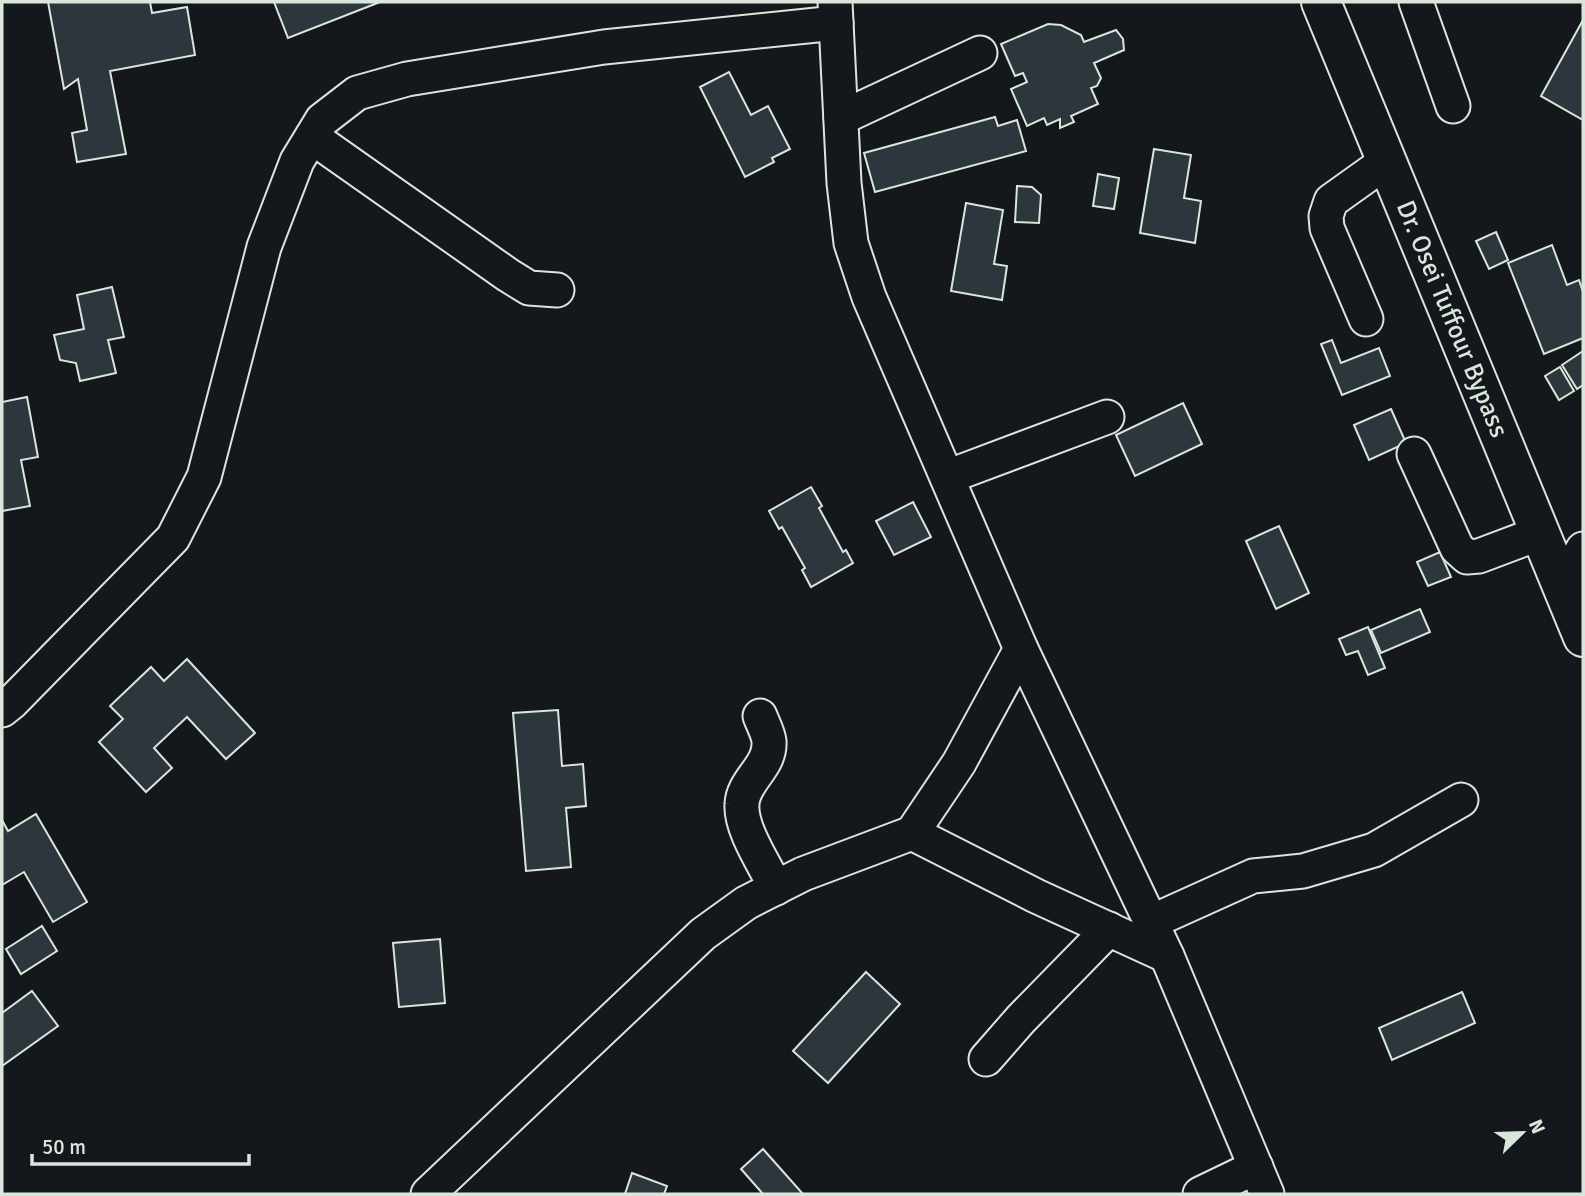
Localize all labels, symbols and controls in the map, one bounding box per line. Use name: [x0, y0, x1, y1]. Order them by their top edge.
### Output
street label: Dr. Osei Tuffour Bypass: [1389, 196, 1515, 442]
north arrow: [1487, 1098, 1557, 1168]
text: N: [1523, 1116, 1550, 1138]
scale bar: [32, 1122, 248, 1166]
text: 50 m: [42, 1134, 86, 1160]

